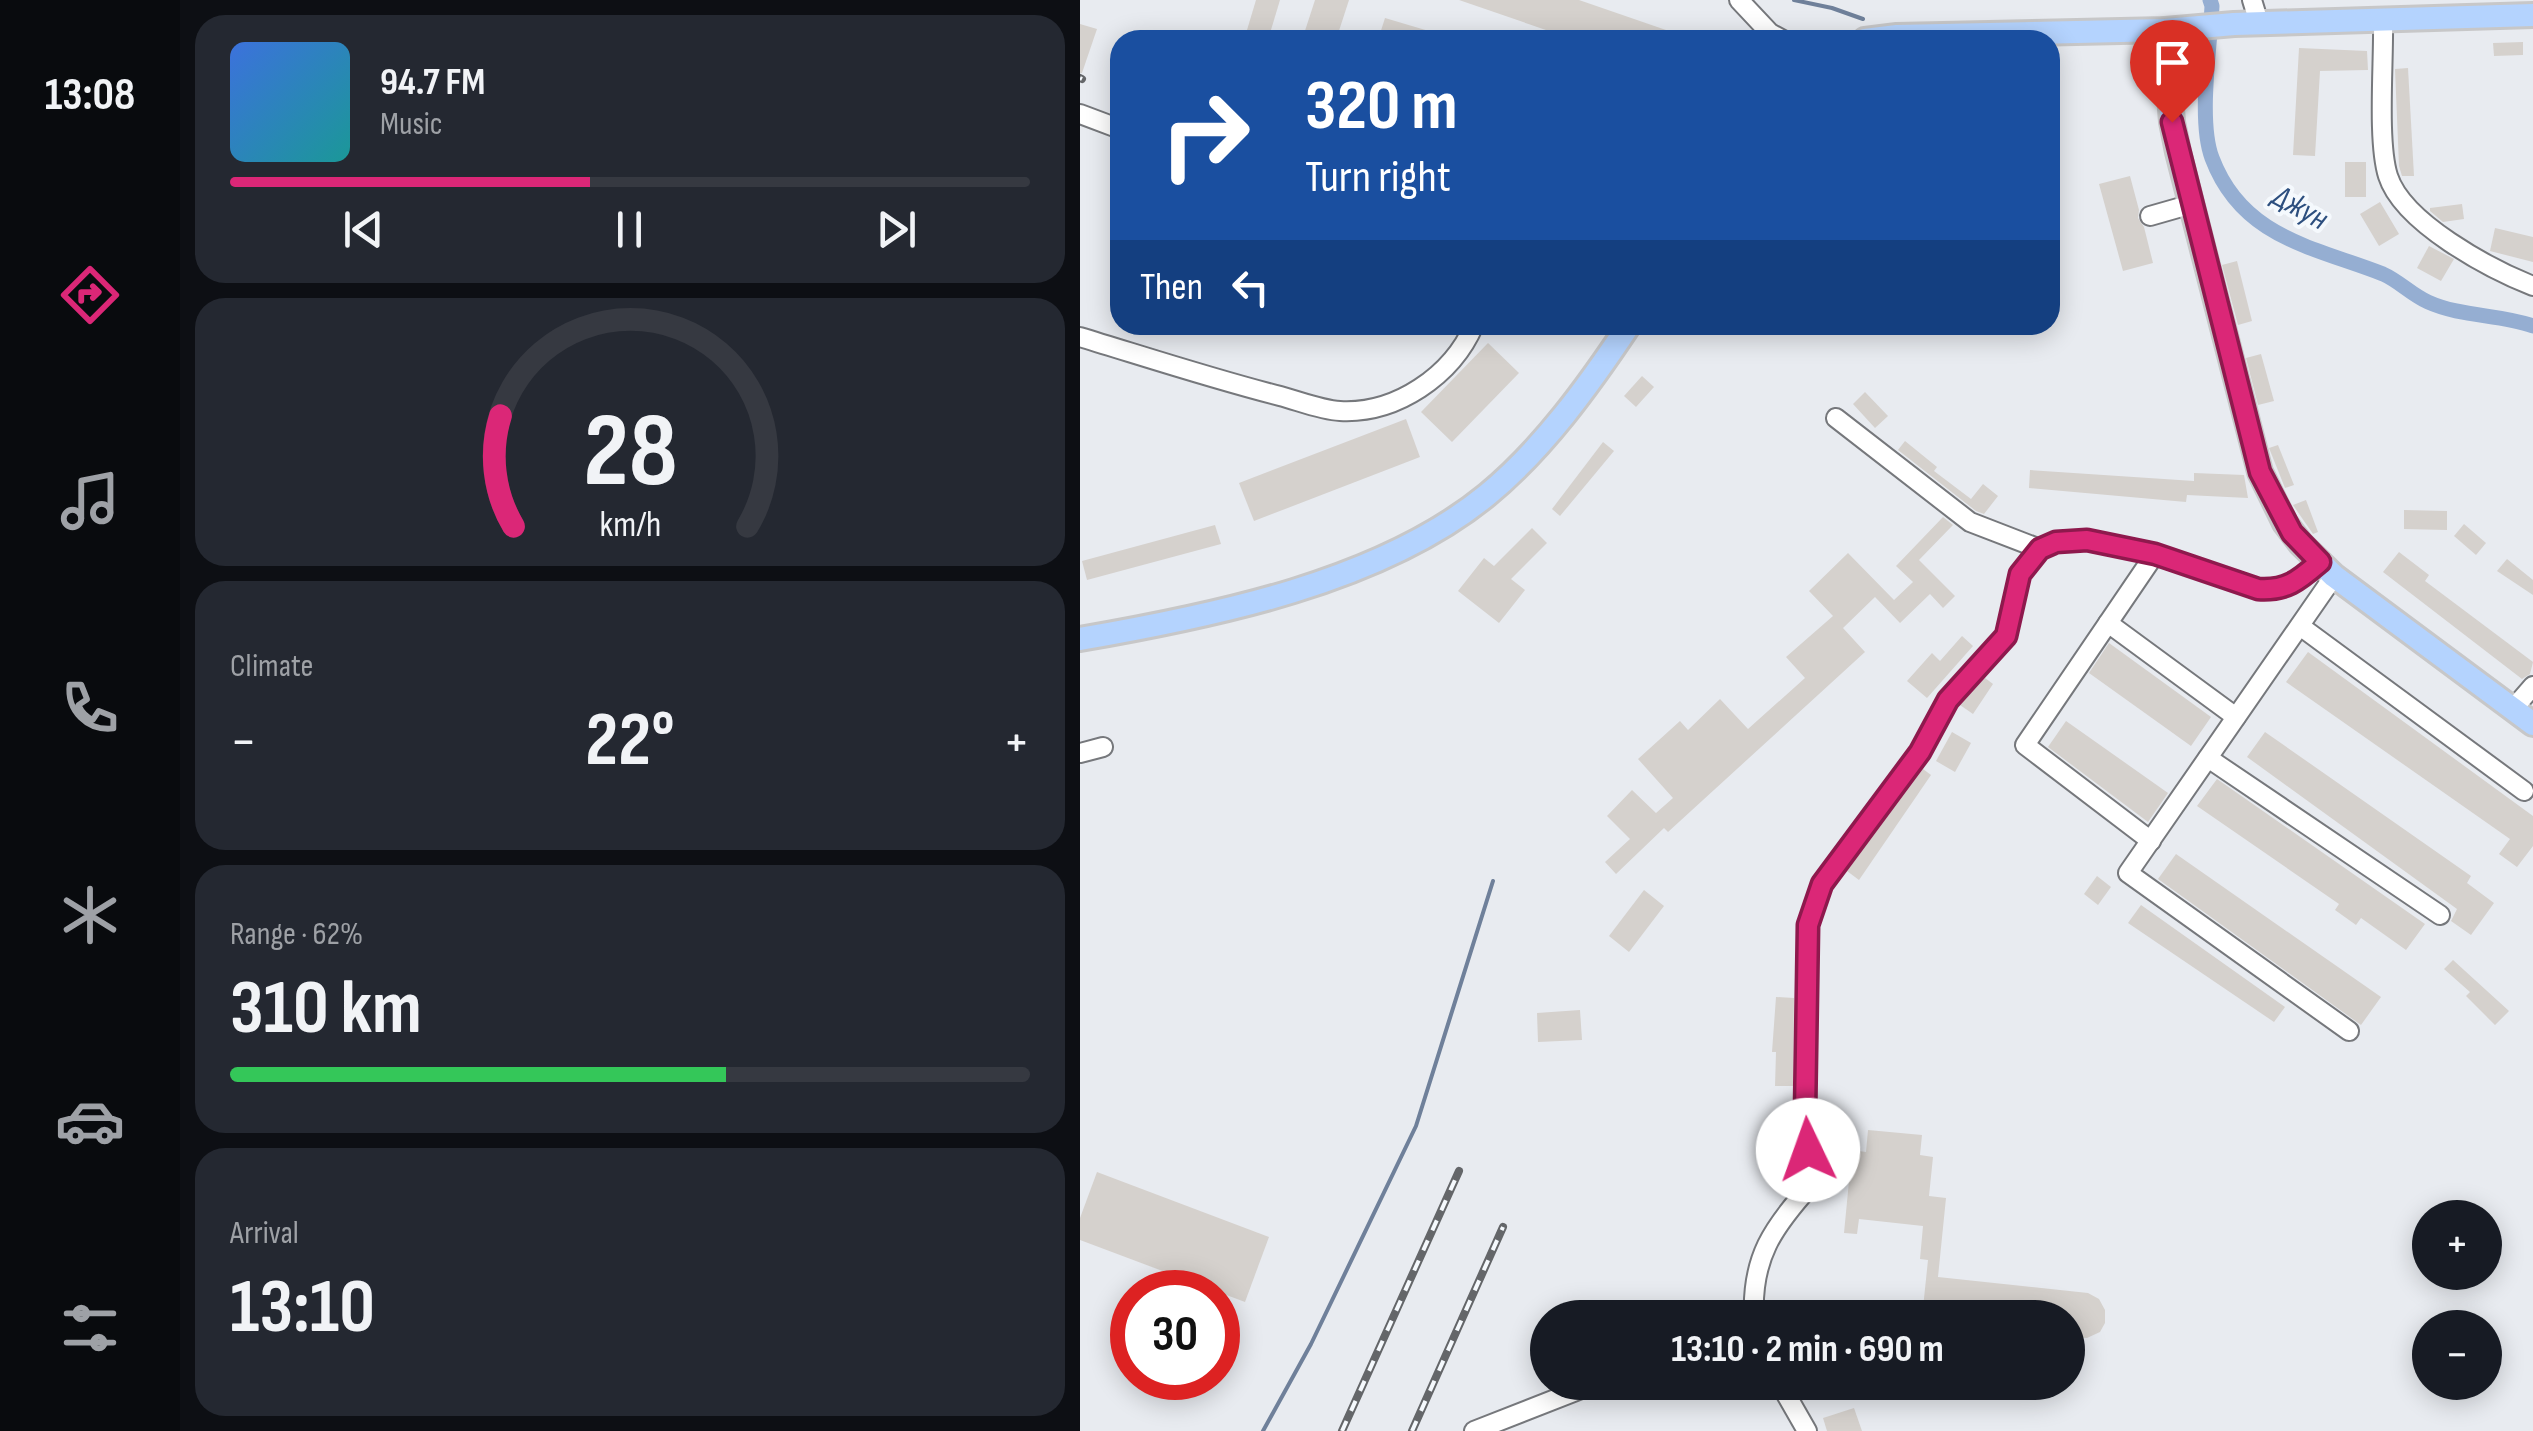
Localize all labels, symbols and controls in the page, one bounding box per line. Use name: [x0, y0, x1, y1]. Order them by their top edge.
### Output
pin: [2130, 20, 2215, 123]
icon: arrive: [2145, 35, 2200, 90]
text: 94.7 FM: [380, 60, 485, 105]
text: 320 m: [1305, 65, 1458, 149]
text: 13:08: [45, 68, 135, 123]
icon: right: [1140, 70, 1270, 200]
text: Music: [380, 105, 443, 144]
text: Turn right: [1305, 150, 1451, 205]
water label: Джун: [2264, 176, 2335, 239]
icon: previous: [336, 202, 391, 257]
icon: pause: [602, 202, 657, 257]
icon: next: [869, 202, 924, 257]
icon: directions: [55, 260, 125, 330]
icon: left: [1223, 260, 1278, 315]
text: Then: [1140, 265, 1203, 310]
text: 28: [583, 390, 677, 515]
icon: music: [55, 466, 125, 536]
text: km/h: [599, 504, 661, 547]
text: Climate: [230, 647, 313, 686]
icon: phone: [55, 673, 125, 743]
text: 22°: [585, 696, 675, 787]
text: −: [230, 709, 257, 776]
text: +: [1003, 709, 1030, 776]
icon: climate: [55, 880, 125, 950]
text: Range · 62%: [230, 915, 363, 954]
text: 310 km: [230, 964, 422, 1055]
icon: car: [55, 1086, 125, 1156]
position arrow: [1756, 1098, 1860, 1202]
map controls: [2412, 1200, 2502, 1400]
button: +: [2412, 1200, 2502, 1290]
text: Arrival: [230, 1214, 299, 1253]
text: 13:10: [230, 1263, 375, 1354]
speed limit sign: 30: [1110, 1270, 1240, 1400]
icon: filters: [55, 1293, 125, 1363]
button: −: [2412, 1310, 2502, 1400]
text: 13:10 · 2 min · 690 m: [1671, 1327, 1944, 1372]

